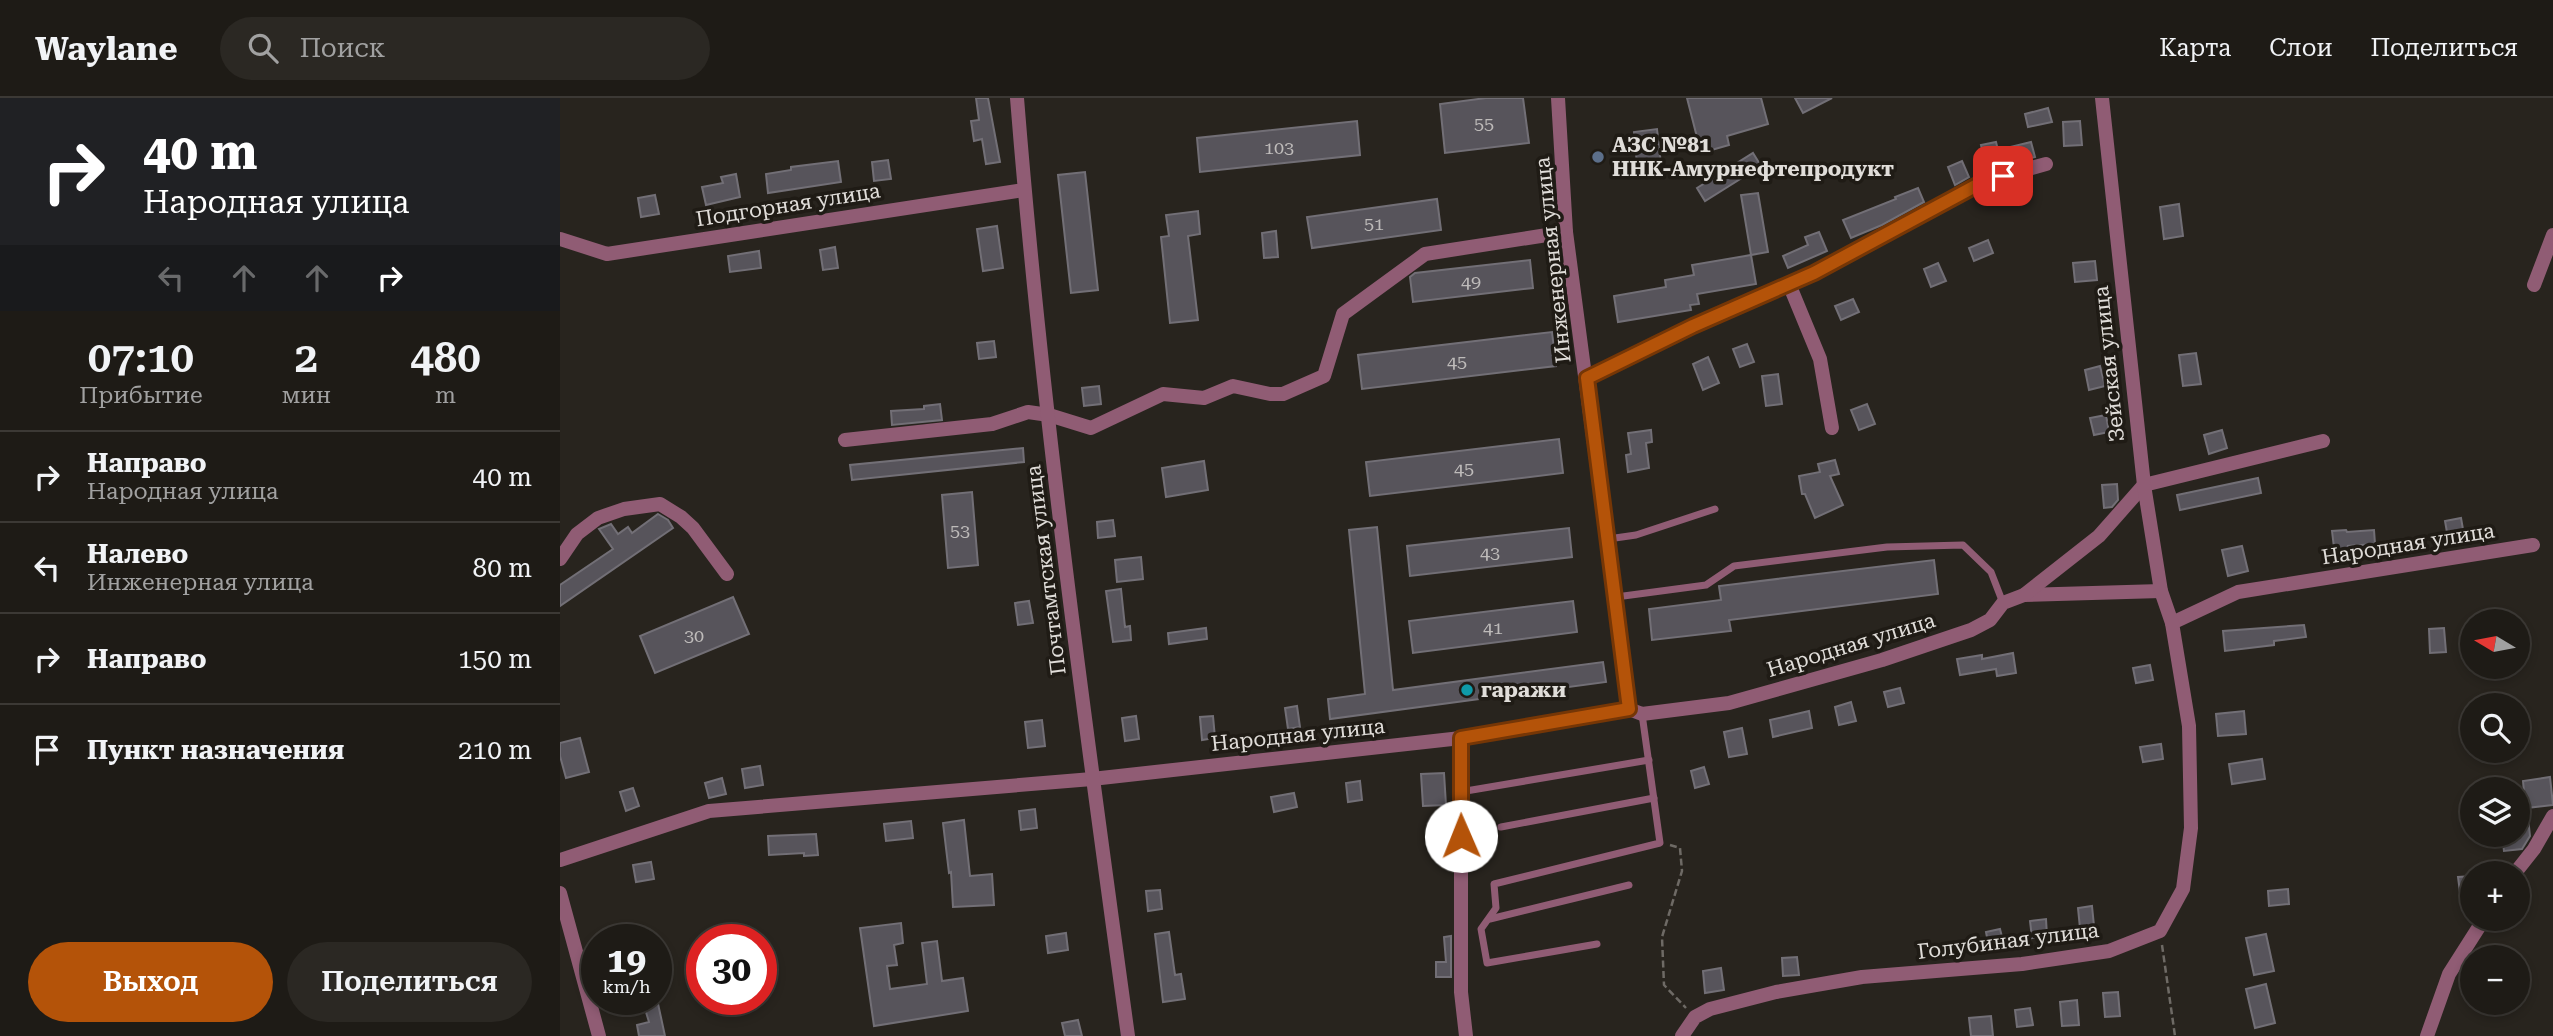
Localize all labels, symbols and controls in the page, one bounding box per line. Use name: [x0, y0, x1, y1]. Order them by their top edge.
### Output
search box: [220, 17, 710, 80]
text: Waylane: [35, 29, 178, 68]
icon: search: [244, 29, 282, 67]
text: Поиск: [300, 33, 385, 63]
text: Карта: [2159, 34, 2231, 62]
text: Слои: [2269, 34, 2332, 62]
text: Поделиться: [2370, 34, 2518, 62]
house number: 55: [1474, 113, 1494, 134]
text: 40 m: [143, 124, 258, 181]
icon: right: [28, 126, 119, 217]
place label: АЗС №81 ННК-Амурнефтепродукт: [1612, 133, 1894, 181]
house number: 103: [1264, 137, 1294, 158]
pin: [1973, 146, 2033, 206]
marker: АЗС №81 ННК-Амурнефтепродукт: [1590, 149, 1606, 165]
street label: Инженерная улица: [1530, 155, 1576, 364]
icon: arrive: [1984, 157, 2022, 195]
street label: Подгорная улица: [694, 178, 883, 231]
text: Народная улица: [143, 183, 409, 221]
house number: 51: [1364, 213, 1384, 234]
icon: left: [152, 259, 190, 297]
icon: ahead: [225, 259, 263, 297]
icon: ahead: [298, 259, 336, 297]
icon: right: [371, 259, 409, 297]
house number: 49: [1461, 271, 1481, 292]
street label: Зейская улица: [2089, 284, 2129, 443]
text: 07:10: [88, 333, 194, 382]
text: 2: [295, 333, 318, 382]
text: 480: [410, 333, 481, 382]
house number: 45: [1447, 351, 1467, 372]
text: Прибытие: [79, 382, 203, 409]
text: мин: [282, 382, 331, 409]
text: m: [435, 382, 456, 409]
text: Направо: [87, 448, 207, 478]
icon: right: [28, 458, 66, 496]
house number: 45: [1454, 458, 1474, 479]
text: 40 m: [473, 462, 532, 492]
street label: Почтамтская улица: [1021, 463, 1071, 676]
text: Народная улица: [87, 478, 279, 505]
street label: Народная улица: [2320, 518, 2497, 570]
house number: 53: [950, 520, 970, 541]
text: Налево: [87, 539, 188, 569]
house number: 43: [1480, 542, 1500, 563]
icon: left: [28, 549, 66, 587]
text: 80 m: [473, 553, 532, 583]
text: Инженерная улица: [87, 569, 314, 596]
street label: Народная улица: [1764, 608, 1939, 682]
north arrow: [2460, 609, 2530, 679]
map controls: [2460, 609, 2530, 1015]
house number: 41: [1483, 617, 1503, 638]
house number: 30: [684, 625, 704, 646]
icon: right: [28, 640, 66, 678]
text: Направо: [87, 644, 207, 674]
text: 150 m: [458, 644, 532, 674]
place label: гаражи: [1481, 678, 1566, 702]
marker: гаражи: [1459, 682, 1475, 698]
button: search: [2460, 693, 2530, 763]
street label: Народная улица: [1210, 714, 1387, 756]
icon: arrive: [28, 731, 66, 769]
text: Пункт назначения: [87, 735, 344, 765]
text: 210 m: [458, 735, 532, 765]
button: layers: [2460, 777, 2530, 847]
position arrow: [1424, 799, 1498, 873]
button: +: [2460, 861, 2530, 931]
street label: Голубиная улица: [1916, 918, 2101, 964]
speed limit sign: 30: [686, 924, 777, 1015]
text: 19: [607, 940, 646, 981]
button: Выход: [28, 942, 273, 1022]
button: Поделиться: [287, 942, 532, 1022]
button: −: [2460, 945, 2530, 1015]
text: km/h: [602, 976, 651, 997]

